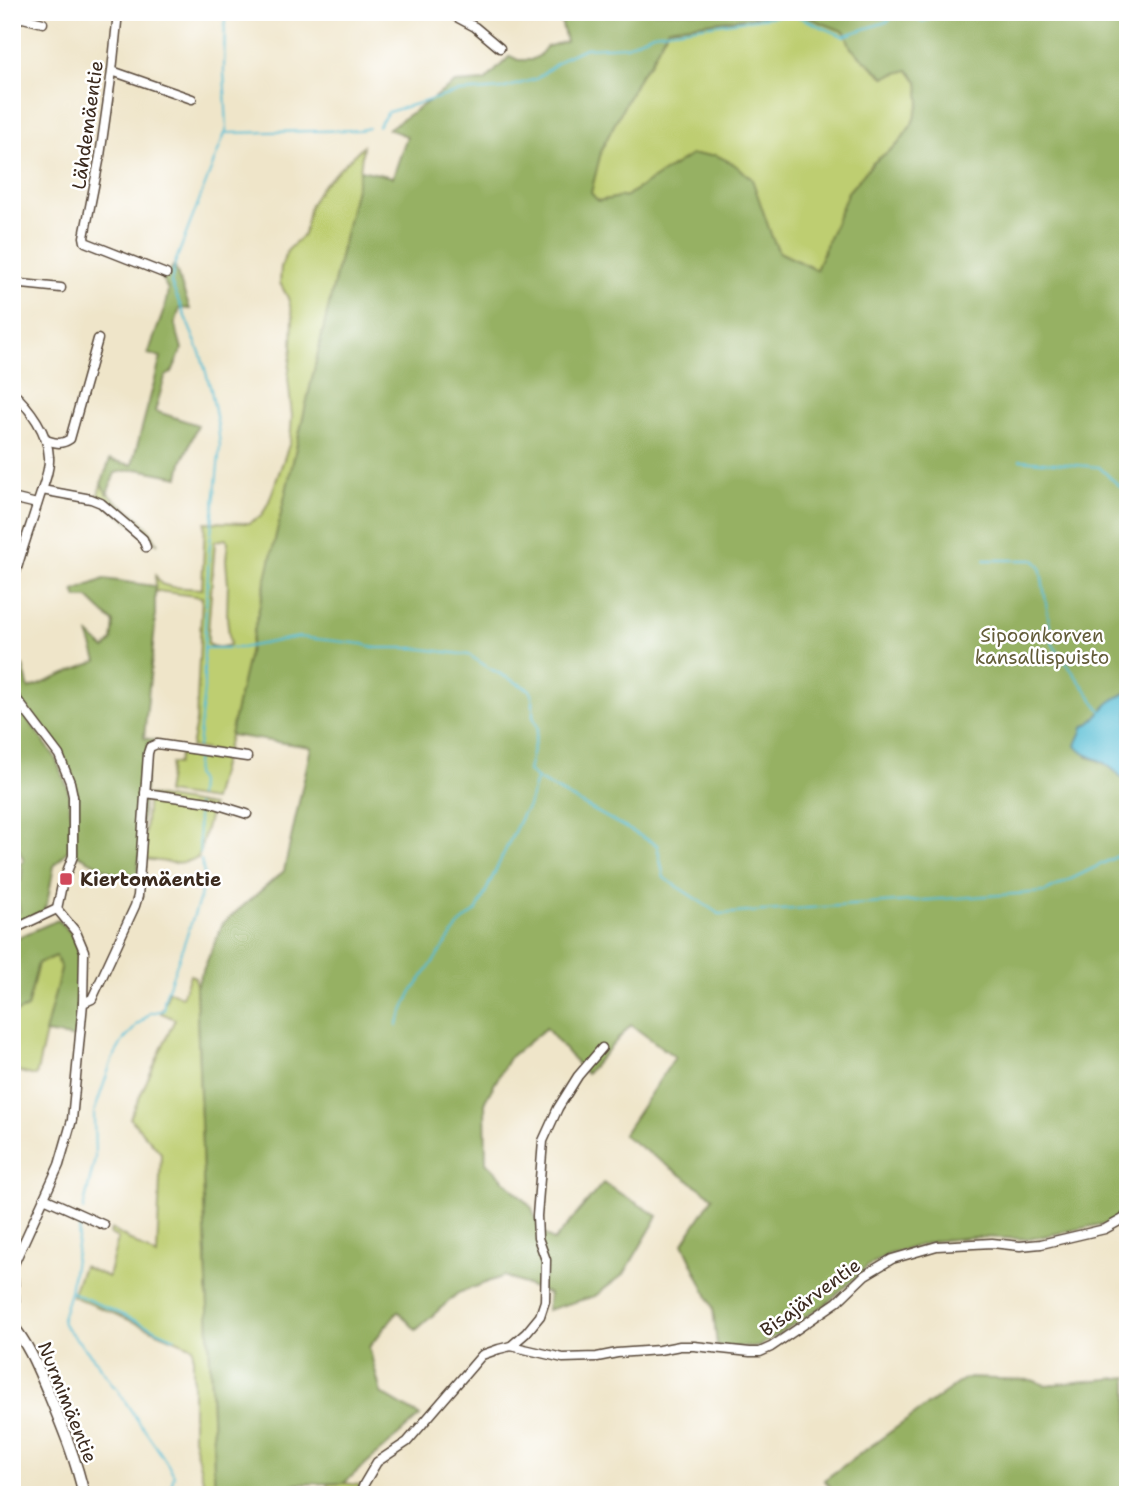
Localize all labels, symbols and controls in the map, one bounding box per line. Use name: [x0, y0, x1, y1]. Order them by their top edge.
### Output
street label: Lähdemäentie: [66, 59, 109, 191]
park label: Sipoonkorven kansallispuisto: [975, 623, 1109, 670]
place label: Kiertomäentie: [80, 867, 222, 892]
marker: Kiertomäentie: [58, 871, 74, 887]
street label: Bisajärventie: [755, 1253, 865, 1342]
street label: Nurmimäentie: [32, 1338, 103, 1467]

